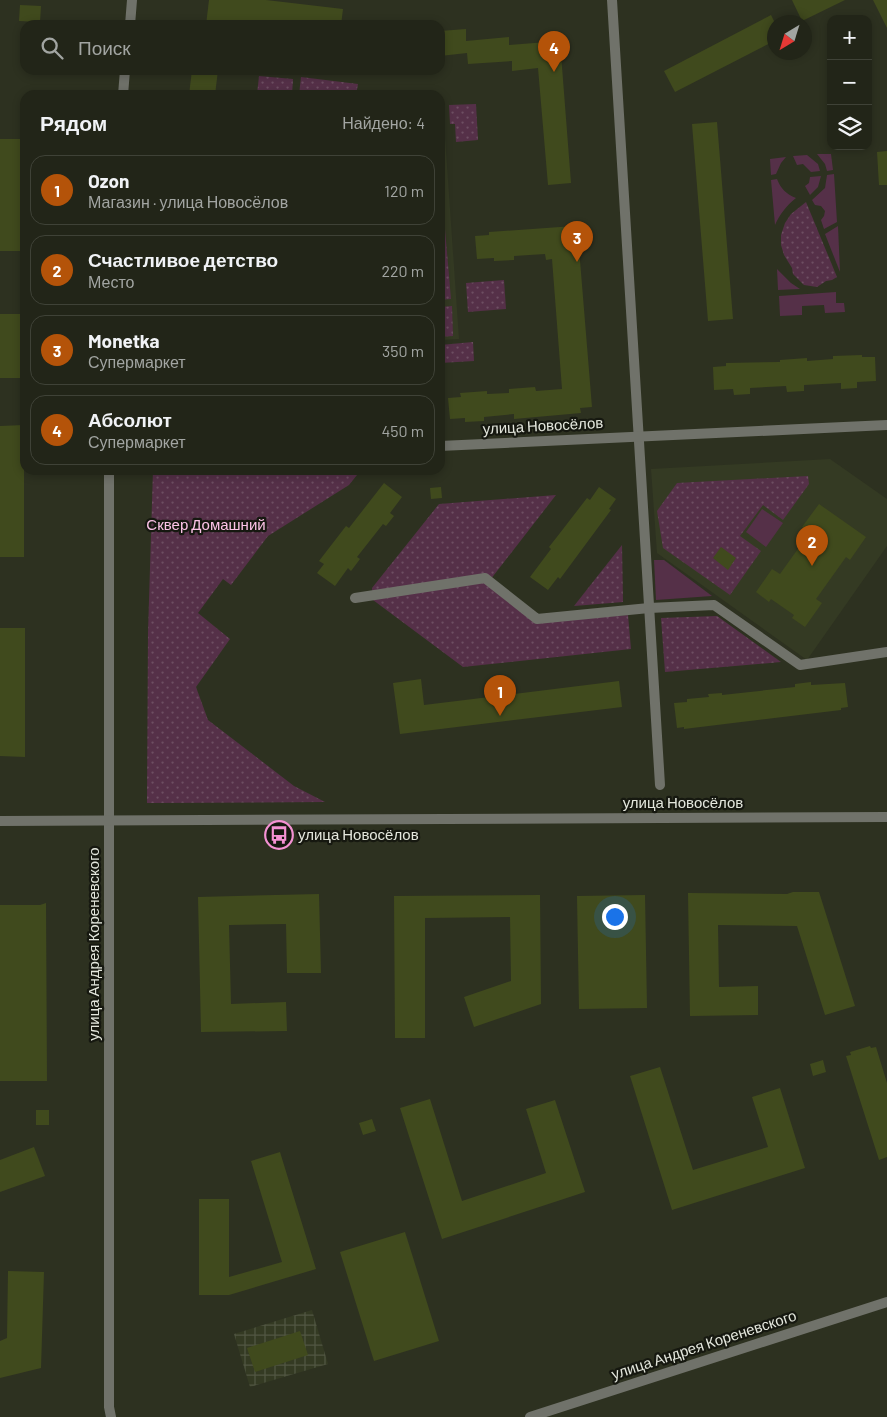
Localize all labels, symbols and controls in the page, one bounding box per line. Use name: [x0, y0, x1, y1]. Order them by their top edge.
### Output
north arrow: [767, 15, 812, 60]
map controls: [827, 15, 872, 150]
button: +: [827, 15, 872, 60]
search box: [20, 20, 445, 75]
pin: 4: [538, 31, 570, 72]
icon: search: [38, 34, 66, 62]
text: Поиск: [78, 36, 131, 59]
button: −: [827, 60, 872, 105]
button: layers: [827, 105, 872, 150]
text: Рядом: [40, 110, 107, 135]
text: Найдено: 4: [342, 113, 425, 132]
text: Ozon: [88, 169, 130, 192]
text: 1: [54, 181, 60, 200]
text: 120 m: [384, 181, 424, 200]
text: Магазин · улица Новосёлов: [88, 192, 288, 211]
pin: 3: [561, 221, 593, 262]
text: Счастливое детство: [88, 248, 278, 271]
text: 2: [53, 261, 61, 280]
text: 220 m: [381, 261, 424, 280]
text: Место: [88, 272, 134, 291]
text: Monetka: [88, 329, 160, 352]
text: 3: [53, 341, 61, 360]
text: 350 m: [382, 341, 424, 360]
text: Супермаркет: [88, 352, 186, 371]
text: Абсолют: [88, 408, 172, 431]
street label: улица Новосёлов: [482, 413, 604, 437]
text: 4: [52, 421, 62, 440]
text: 450 m: [381, 421, 424, 440]
text: Супермаркет: [88, 432, 186, 451]
park label: Сквер Домашний: [146, 515, 266, 533]
pin: 2: [796, 525, 828, 566]
pin: 1: [484, 675, 516, 716]
street label: улица Новосёлов: [623, 793, 743, 811]
bus stop icon: улица Новосёлов: [264, 820, 294, 850]
place label: улица Новосёлов: [298, 825, 419, 843]
street label: улица Андрея Кореневского: [84, 847, 102, 1041]
your location: [602, 904, 628, 930]
street label: улица Андрея Кореневского: [609, 1306, 798, 1382]

